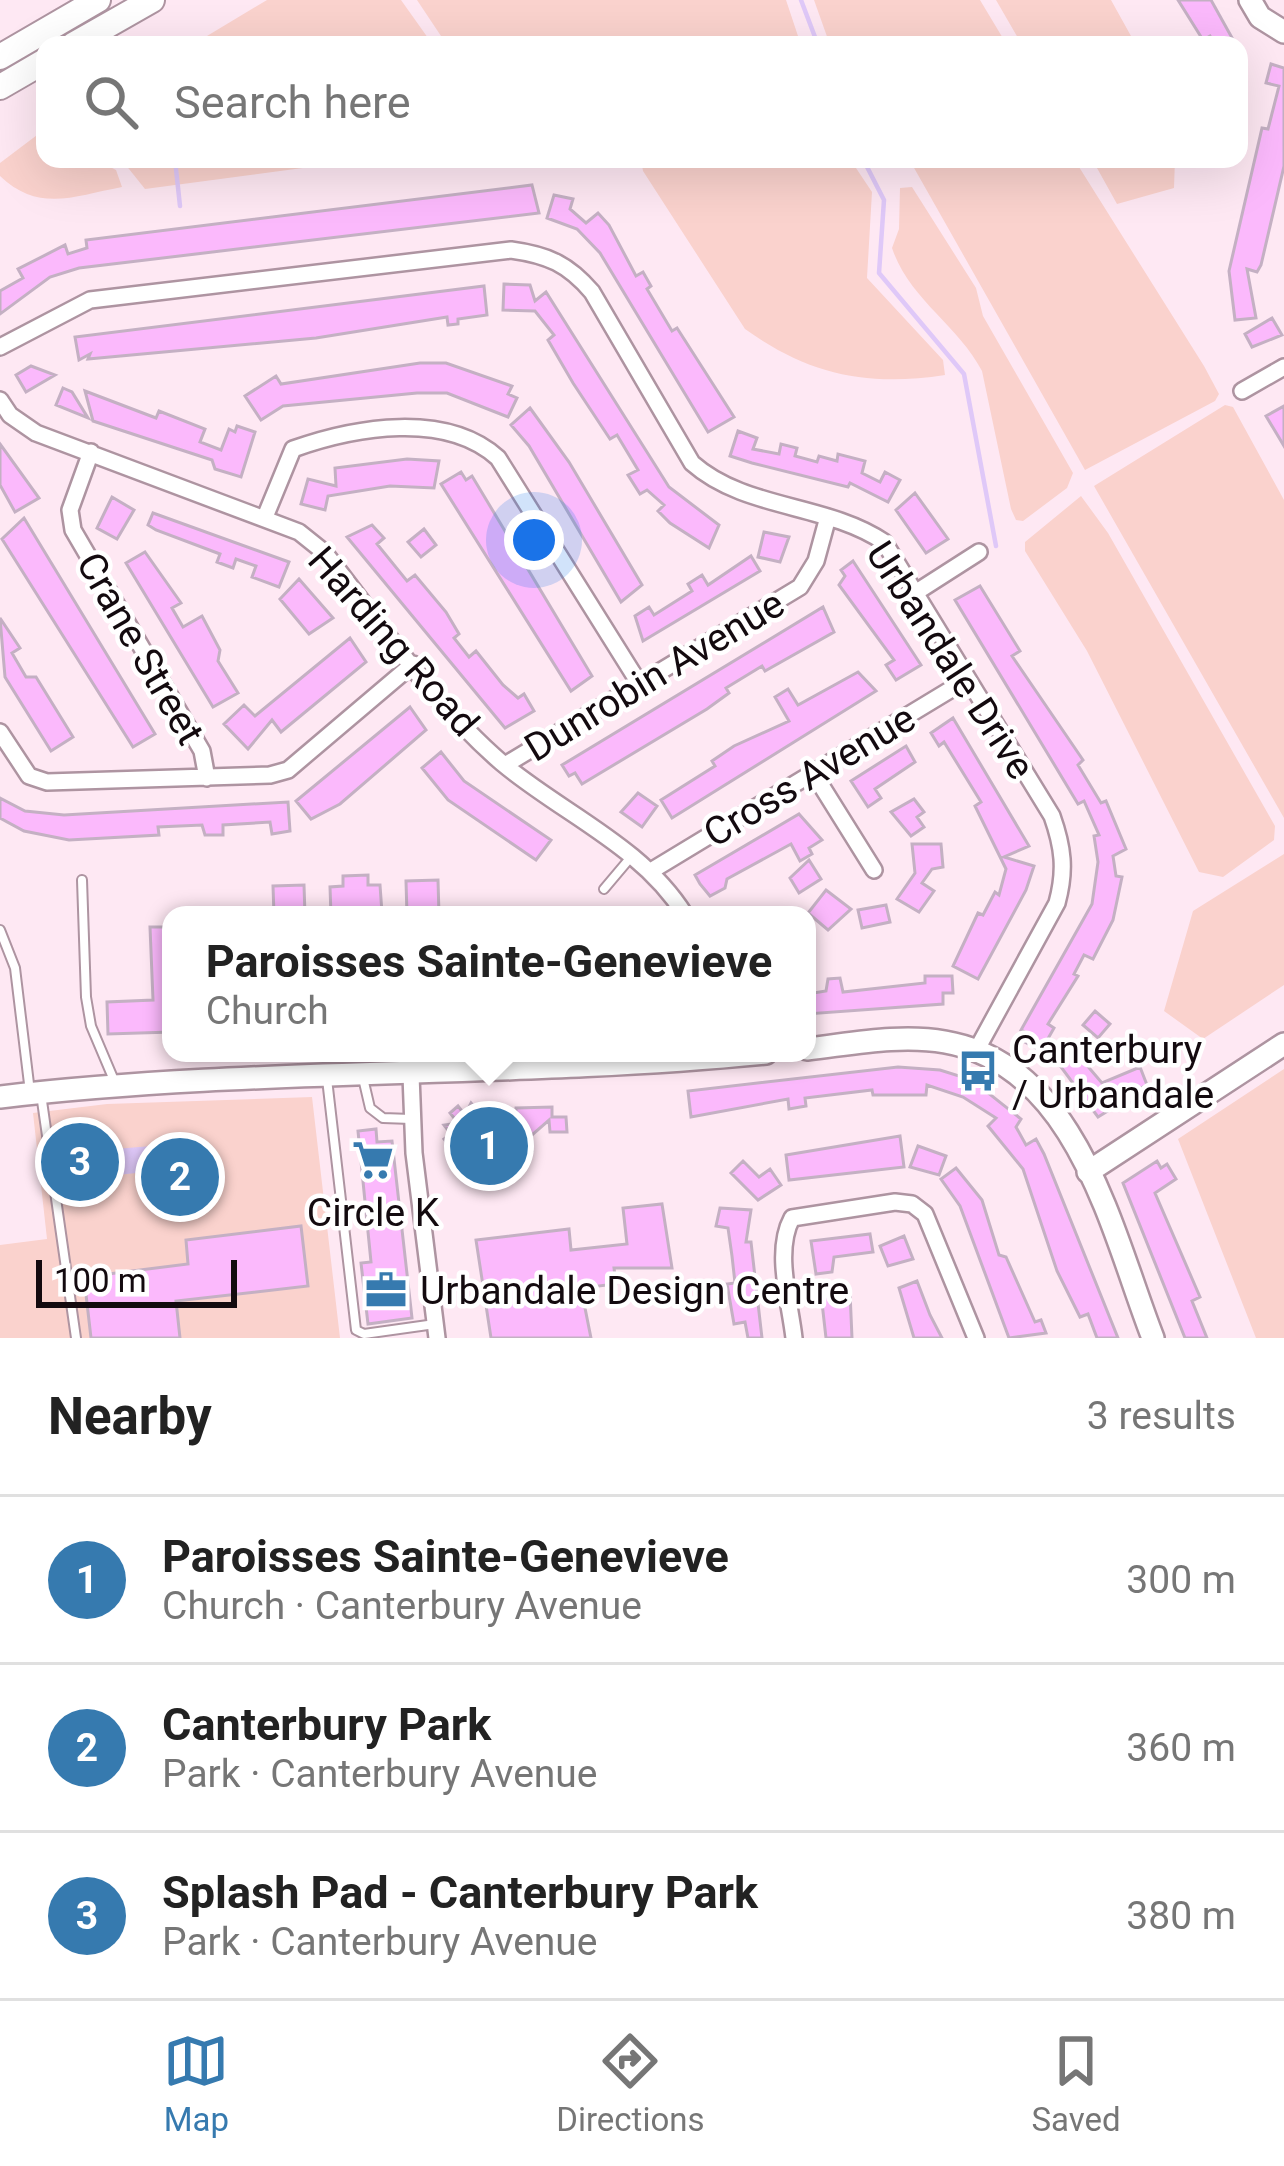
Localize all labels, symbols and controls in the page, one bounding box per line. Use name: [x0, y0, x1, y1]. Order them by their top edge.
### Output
search box: [36, 36, 1248, 168]
icon: search: [78, 69, 144, 135]
text: Search here: [174, 76, 411, 129]
your location: [504, 510, 564, 570]
street label: Urbandale Drive: [856, 533, 1044, 788]
street label: Harding Road: [298, 538, 488, 746]
street label: Crane Street: [67, 544, 214, 753]
street label: Dunrobin Avenue: [517, 580, 792, 771]
street label: Cross Avenue: [696, 695, 923, 857]
popup: [162, 906, 816, 1062]
text: Paroisses Sainte-Genevieve: [206, 935, 772, 988]
text: Church: [206, 988, 329, 1034]
place label: Canterbury / Urbandale: [1012, 1027, 1214, 1118]
bus stop icon: Canterbury / Urbandale: [955, 1048, 1001, 1094]
pin: 1: [450, 1101, 528, 1191]
pin: 3: [41, 1117, 119, 1207]
pin: 2: [141, 1132, 219, 1222]
supermarket icon: Circle K: [350, 1137, 396, 1183]
place label: Circle K: [307, 1190, 440, 1236]
scale bar: [36, 1254, 237, 1307]
text: 100 m: [54, 1261, 147, 1300]
office icon: Urbandale Design Centre: [363, 1267, 409, 1313]
place label: Urbandale Design Centre: [420, 1268, 849, 1314]
text: Nearby: [48, 1387, 212, 1446]
text: 3 results: [1087, 1393, 1236, 1439]
text: Paroisses Sainte-Genevieve: [162, 1530, 729, 1583]
text: 1: [76, 1557, 98, 1603]
text: 300 m: [1126, 1557, 1236, 1603]
text: Church · Canterbury Avenue: [162, 1583, 642, 1629]
text: Canterbury Park: [162, 1698, 491, 1751]
text: 2: [76, 1725, 98, 1771]
text: 360 m: [1126, 1725, 1236, 1771]
text: Park · Canterbury Avenue: [162, 1751, 598, 1797]
text: Splash Pad - Canterbury Park: [162, 1866, 758, 1919]
text: 3: [76, 1893, 98, 1939]
text: 380 m: [1126, 1893, 1236, 1939]
text: Park · Canterbury Avenue: [162, 1919, 598, 1965]
tab: Map: [163, 2028, 229, 2139]
tab: Directions: [556, 2028, 705, 2139]
tab: Saved: [1031, 2028, 1121, 2139]

